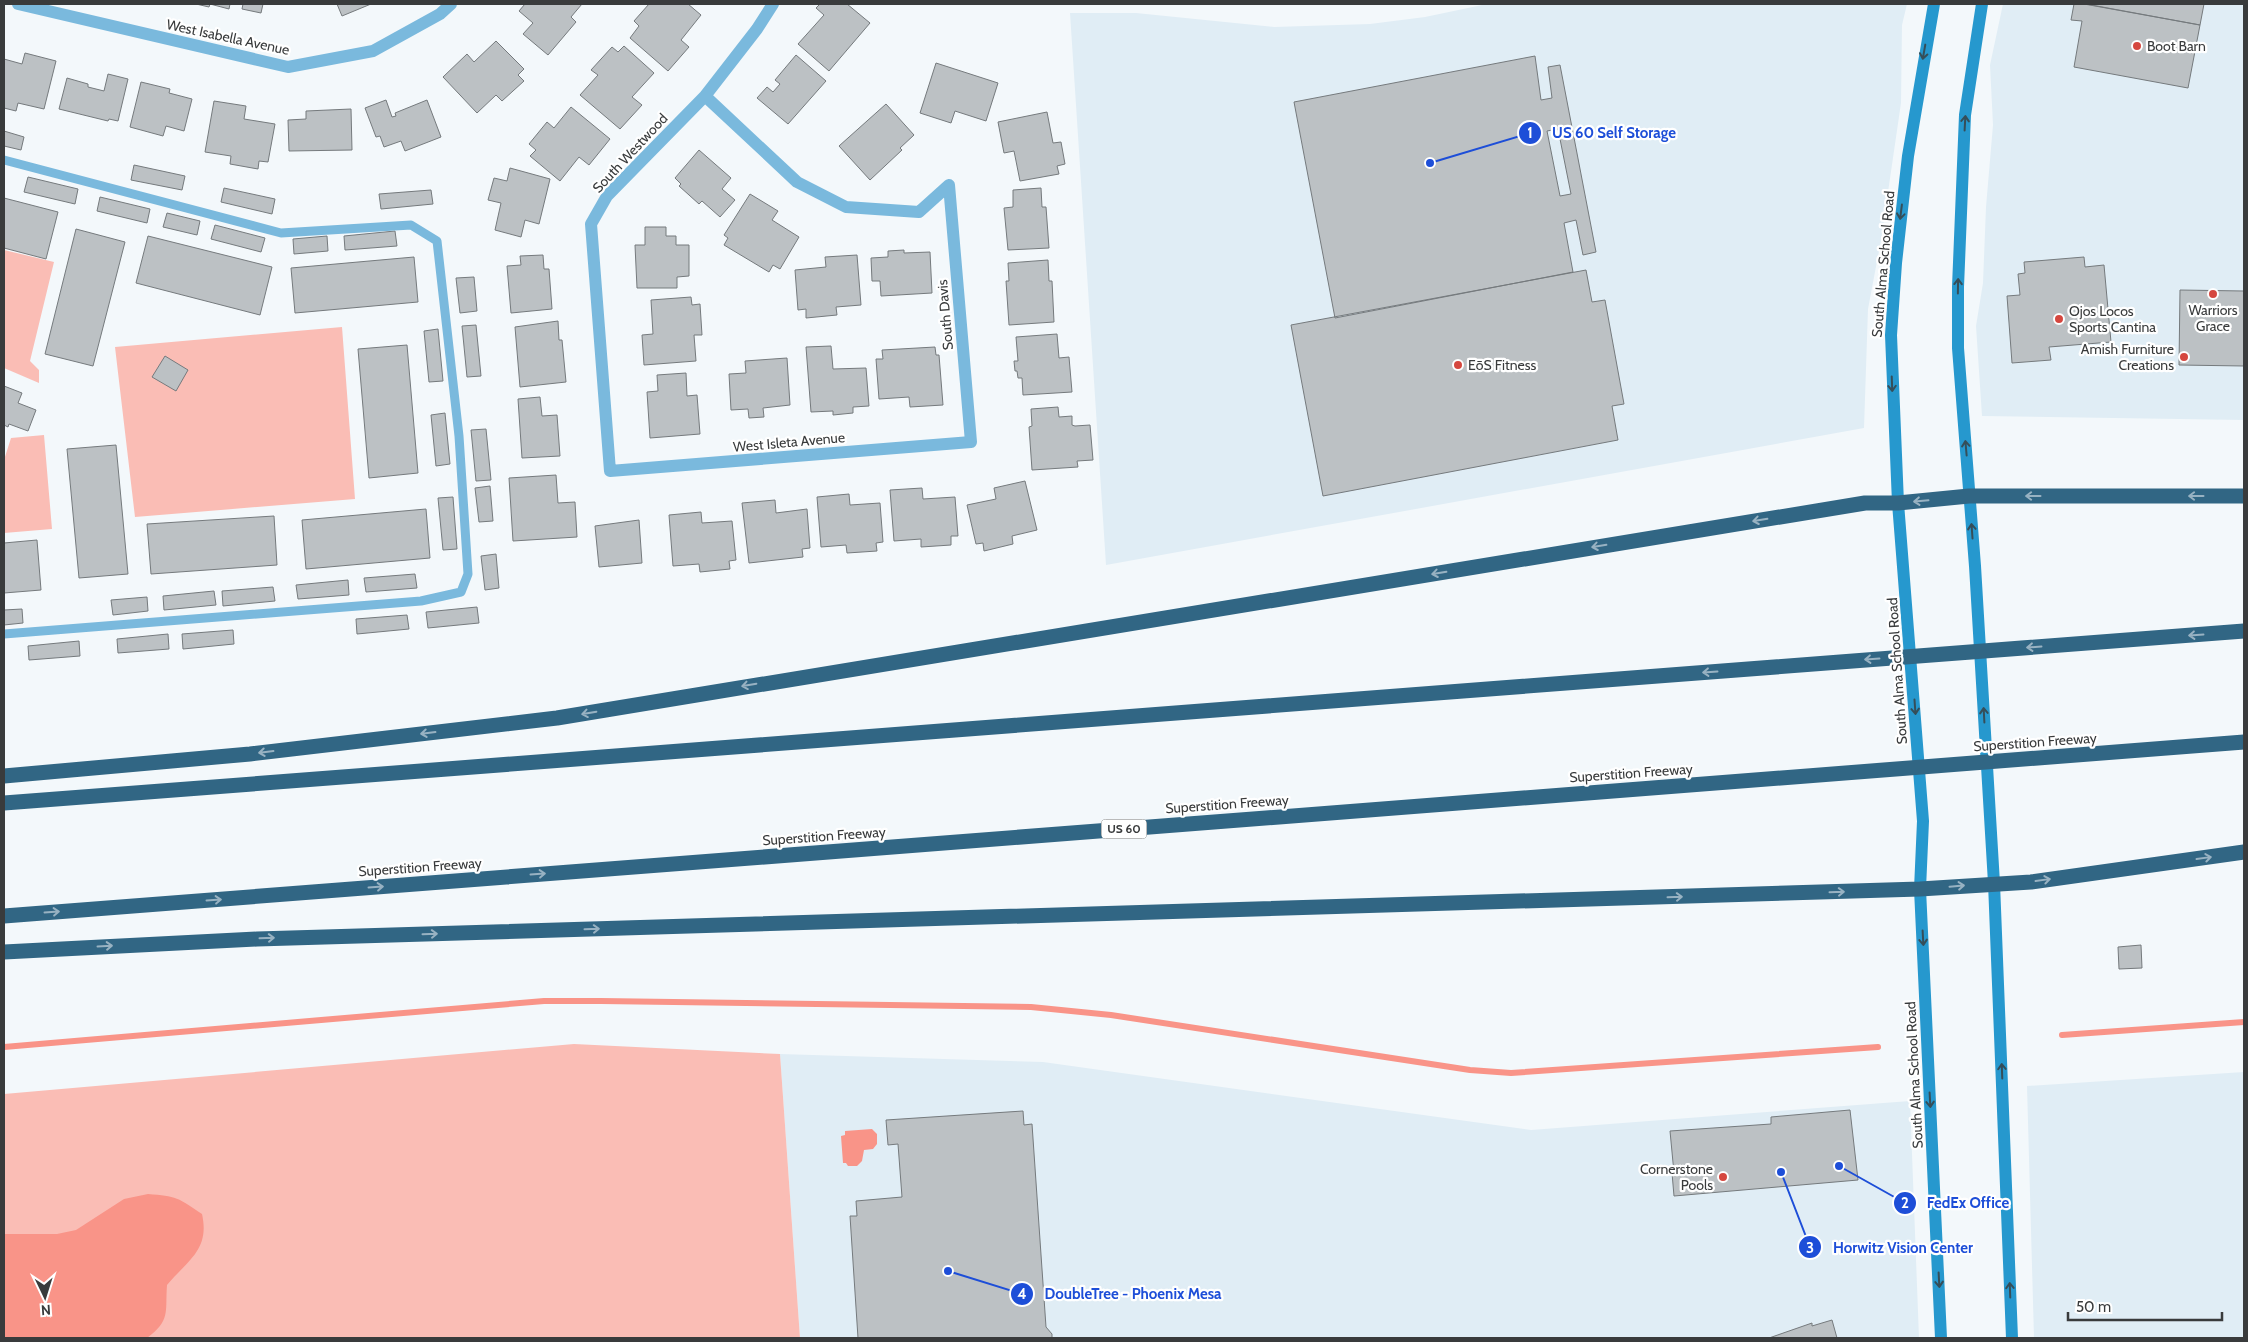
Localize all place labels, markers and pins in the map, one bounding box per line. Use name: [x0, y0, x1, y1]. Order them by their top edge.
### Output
place label: Boot Barn: [2147, 37, 2206, 55]
marker: Boot Barn: [2131, 40, 2143, 52]
callout: US 60 Self Storage: [1517, 118, 1686, 148]
marker: Warriors Grace: [2207, 288, 2219, 300]
place label: Warriors Grace: [2188, 301, 2238, 335]
place label: Ojos Locos Sports Cantina: [2069, 302, 2156, 336]
marker: Ojos Locos Sports Cantina: [2053, 313, 2065, 325]
place label: Amish Furniture Creations: [2081, 340, 2174, 374]
marker: Amish Furniture Creations: [2178, 351, 2190, 363]
place label: EōS Fitness: [1468, 356, 1536, 374]
marker: EōS Fitness: [1452, 359, 1464, 371]
place label: Cornerstone Pools: [1640, 1160, 1713, 1194]
marker: Cornerstone Pools: [1717, 1171, 1729, 1183]
callout: FedEx Office: [1892, 1188, 2020, 1218]
callout: Horwitz Vision Center: [1798, 1232, 1983, 1262]
callout: DoubleTree - Phoenix Mesa: [1009, 1279, 1232, 1309]

